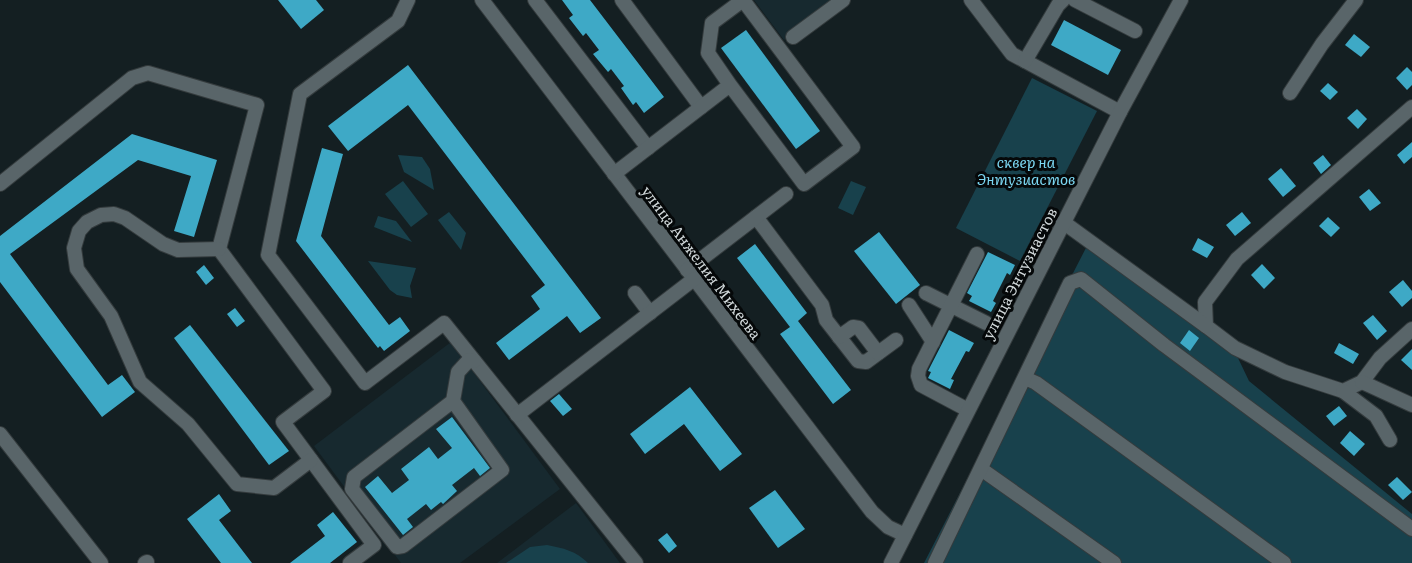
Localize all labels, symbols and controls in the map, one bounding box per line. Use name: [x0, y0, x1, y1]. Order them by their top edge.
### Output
park label: сквер на Энтузиастов: [977, 150, 1075, 190]
street label: улица Анжелия Михеева: [636, 180, 768, 345]
street label: улица Энтузиастов: [976, 203, 1062, 343]

